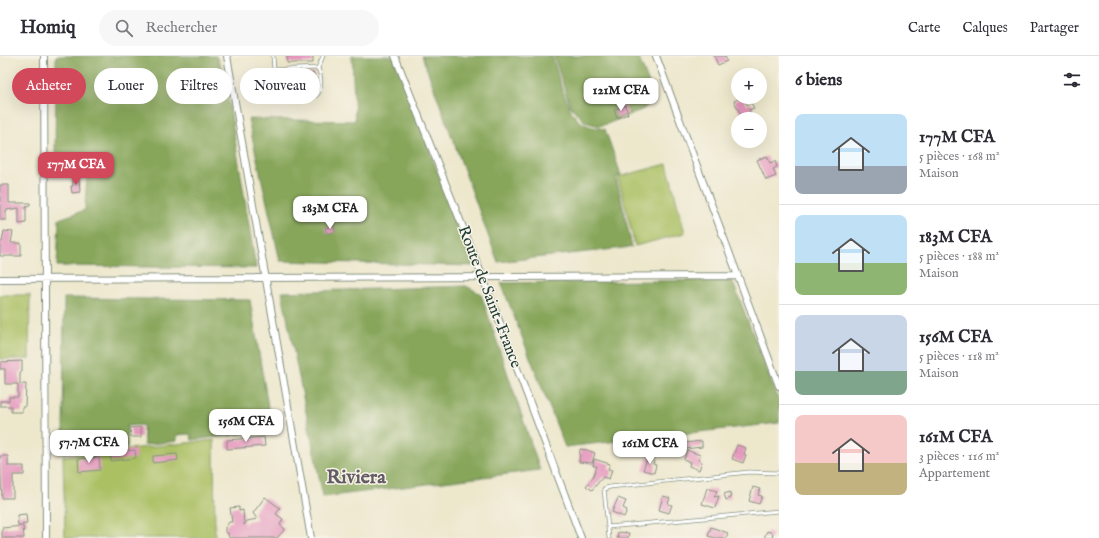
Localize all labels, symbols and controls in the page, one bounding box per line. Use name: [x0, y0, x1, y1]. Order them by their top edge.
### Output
search box: [99, 10, 379, 46]
text: Homiq: [20, 16, 75, 40]
icon: search: [113, 17, 135, 39]
text: Rechercher: [145, 18, 217, 37]
text: Carte: [908, 19, 940, 37]
text: Calques: [962, 19, 1008, 37]
text: Partager: [1030, 19, 1079, 37]
chip: Acheter: [12, 68, 86, 104]
chip: Louer: [94, 68, 158, 104]
chip: Filtres: [166, 68, 232, 104]
chip: Nouveau: [240, 68, 320, 104]
map controls: [731, 68, 767, 148]
button: +: [731, 68, 767, 104]
icon: filters: [1061, 69, 1083, 91]
text: 6 biens: [795, 70, 842, 91]
pin: 121M CFA: [580, 78, 662, 112]
text: 121M CFA: [593, 82, 649, 99]
button: −: [731, 112, 767, 148]
text: 177M CFA: [919, 127, 995, 148]
icon: home: [827, 130, 875, 178]
text: 5 pièces · 168 m²: [919, 148, 1000, 165]
pin: 177M CFA: [35, 152, 117, 186]
text: 177M CFA: [47, 156, 105, 173]
text: Maison: [919, 165, 959, 182]
pin: 183M CFA: [289, 196, 371, 230]
text: 183M CFA: [302, 200, 358, 217]
street label: Route de Saint-France: [453, 223, 525, 371]
text: 183M CFA: [919, 227, 992, 248]
icon: home: [827, 231, 875, 279]
text: 5 pièces · 188 m²: [919, 248, 999, 265]
text: Maison: [919, 265, 959, 282]
text: 156M CFA: [919, 327, 992, 348]
icon: home: [827, 331, 875, 379]
text: 5 pièces · 118 m²: [919, 348, 999, 365]
text: Maison: [919, 365, 959, 382]
pin: 156M CFA: [205, 409, 287, 443]
text: 156M CFA: [218, 413, 274, 430]
text: 161M CFA: [919, 427, 992, 448]
pin: 57.7M CFA: [43, 430, 135, 464]
pin: 161M CFA: [609, 431, 691, 465]
icon: home: [827, 431, 875, 479]
text: 57.7M CFA: [59, 434, 119, 451]
text: 161M CFA: [622, 435, 678, 452]
text: 3 pièces · 116 m²: [919, 448, 999, 465]
district label: Riviera: [326, 465, 386, 490]
text: Appartement: [919, 465, 990, 482]

